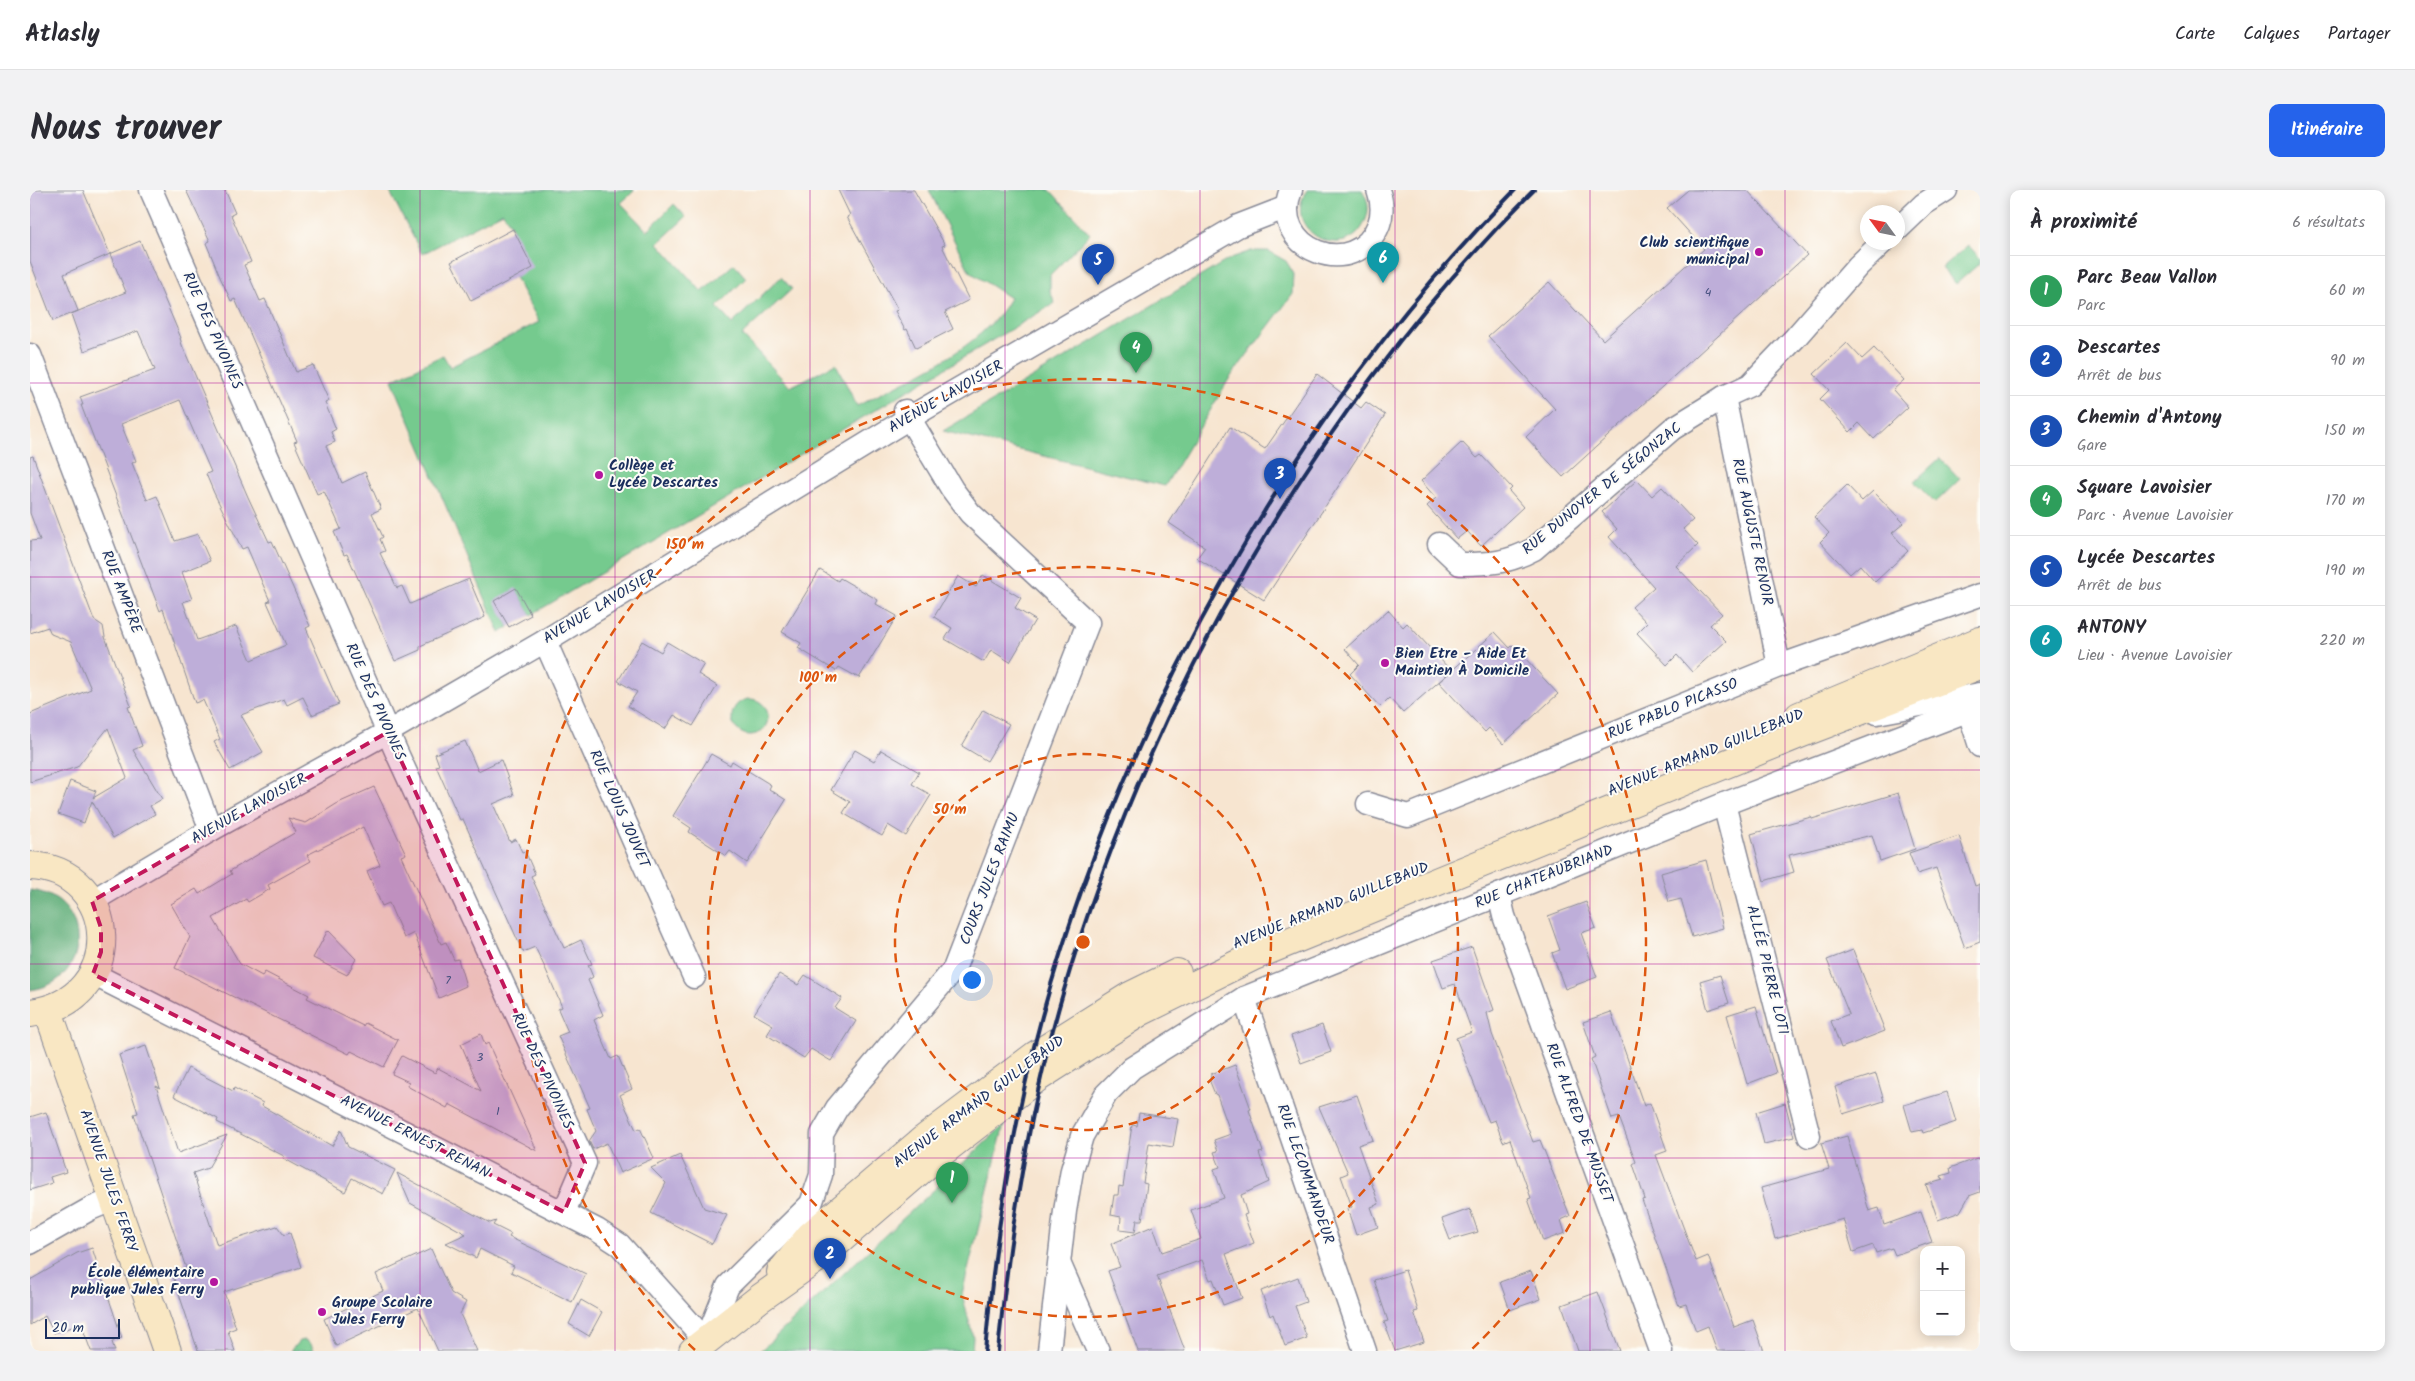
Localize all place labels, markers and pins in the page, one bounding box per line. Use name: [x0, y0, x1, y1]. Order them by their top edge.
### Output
place label: Club scientifique municipal: [1639, 231, 1750, 272]
pin: 6: [1367, 242, 1399, 283]
pin: 5: [1082, 244, 1114, 285]
marker: Club scientifique municipal: [1753, 246, 1765, 258]
pin: 4: [1120, 332, 1152, 373]
place label: Collège et Lycée Descartes: [609, 454, 718, 495]
pin: 3: [1264, 458, 1296, 499]
marker: Collège et Lycée Descartes: [593, 469, 605, 481]
place label: Bien Etre - Aide Et Maintien À Domicile: [1395, 642, 1530, 683]
marker: Bien Etre - Aide Et Maintien À Domicile: [1379, 657, 1391, 669]
centre of rings: [1074, 933, 1092, 951]
pin: 1: [936, 1162, 968, 1203]
pin: 2: [814, 1238, 846, 1279]
place label: École élémentaire publique Jules Ferry: [70, 1261, 205, 1302]
marker: École élémentaire publique Jules Ferry: [208, 1276, 220, 1288]
place label: Groupe Scolaire Jules Ferry: [332, 1291, 433, 1332]
marker: Groupe Scolaire Jules Ferry: [316, 1306, 328, 1318]

